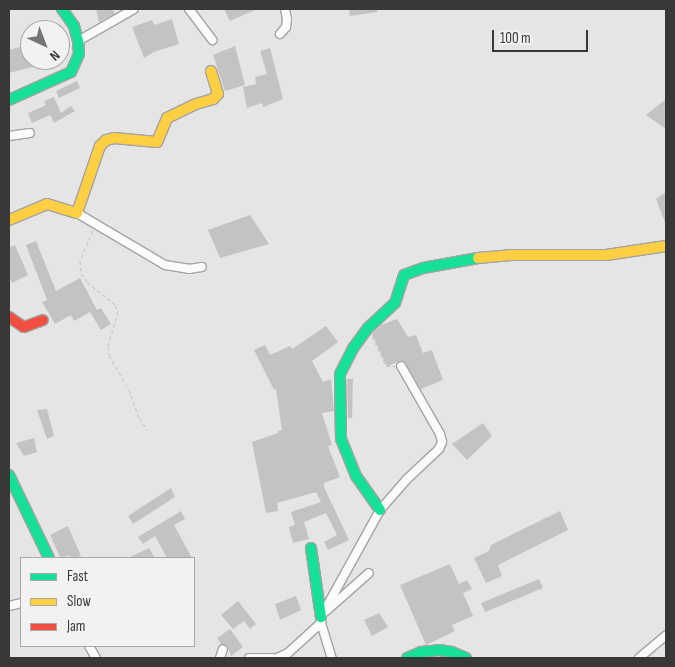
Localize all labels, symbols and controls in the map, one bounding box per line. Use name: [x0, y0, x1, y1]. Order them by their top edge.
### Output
north arrow: [20, 20, 70, 70]
scale bar: [495, 20, 591, 52]
text: 100 m: [500, 29, 531, 48]
text: N: [46, 47, 63, 64]
legend: [20, 557, 195, 647]
text: Fast: [67, 567, 88, 586]
text: Slow: [67, 592, 91, 611]
text: Jam: [67, 617, 85, 636]

